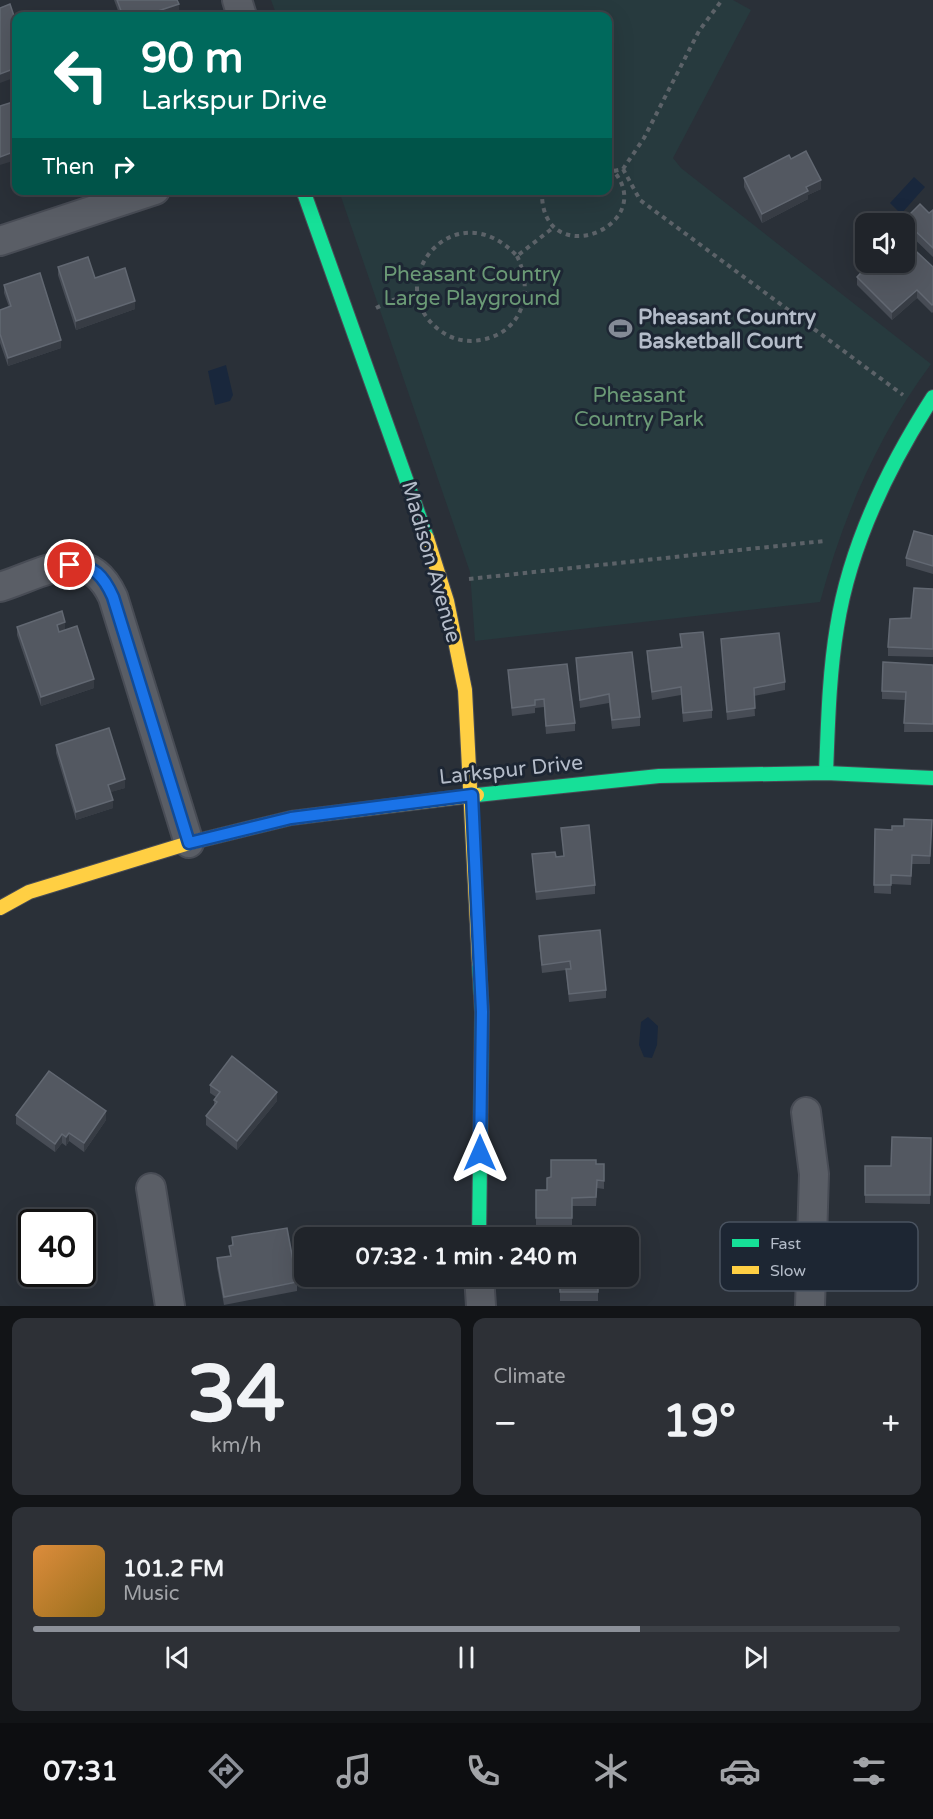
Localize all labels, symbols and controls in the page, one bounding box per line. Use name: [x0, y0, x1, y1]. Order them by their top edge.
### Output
text: 90 m: [141, 33, 243, 84]
icon: left: [42, 36, 120, 114]
text: Larkspur Drive: [141, 84, 327, 117]
icon: right: [107, 150, 140, 183]
text: Then: [42, 154, 95, 180]
map controls: [855, 213, 915, 273]
button: sound: [855, 213, 915, 273]
park label: Pheasant Country Large Playground: [383, 262, 561, 311]
place label: Pheasant Country Basketball Court: [638, 305, 817, 354]
sports icon: Pheasant Country Basketball Court: [607, 316, 633, 342]
park label: Pheasant Country Park: [574, 383, 704, 432]
street label: Madison Avenue: [396, 478, 466, 646]
pin: [44, 539, 95, 590]
icon: arrive: [53, 548, 86, 581]
street label: Larkspur Drive: [438, 750, 584, 790]
position arrow: [448, 1121, 512, 1185]
speed limit sign: 40: [18, 1209, 96, 1287]
legend: [720, 1222, 918, 1291]
text: Fast: [770, 1234, 801, 1254]
text: 07:32 · 1 min · 240 m: [356, 1244, 577, 1270]
text: Slow: [770, 1261, 806, 1281]
text: 34: [187, 1348, 285, 1442]
text: Climate: [494, 1365, 566, 1389]
text: 19°: [662, 1395, 736, 1449]
text: −: [494, 1404, 517, 1443]
text: +: [881, 1404, 900, 1443]
text: km/h: [211, 1434, 261, 1458]
text: 101.2 FM: [123, 1556, 224, 1582]
text: Music: [123, 1582, 179, 1606]
icon: previous: [161, 1641, 194, 1674]
icon: pause: [450, 1641, 483, 1674]
icon: next: [739, 1641, 772, 1674]
icon: directions: [205, 1750, 247, 1792]
icon: music: [333, 1750, 375, 1792]
icon: phone: [462, 1750, 504, 1792]
icon: climate: [590, 1750, 632, 1792]
icon: car: [719, 1750, 761, 1792]
icon: filters: [848, 1750, 890, 1792]
text: 07:31: [43, 1755, 118, 1788]

